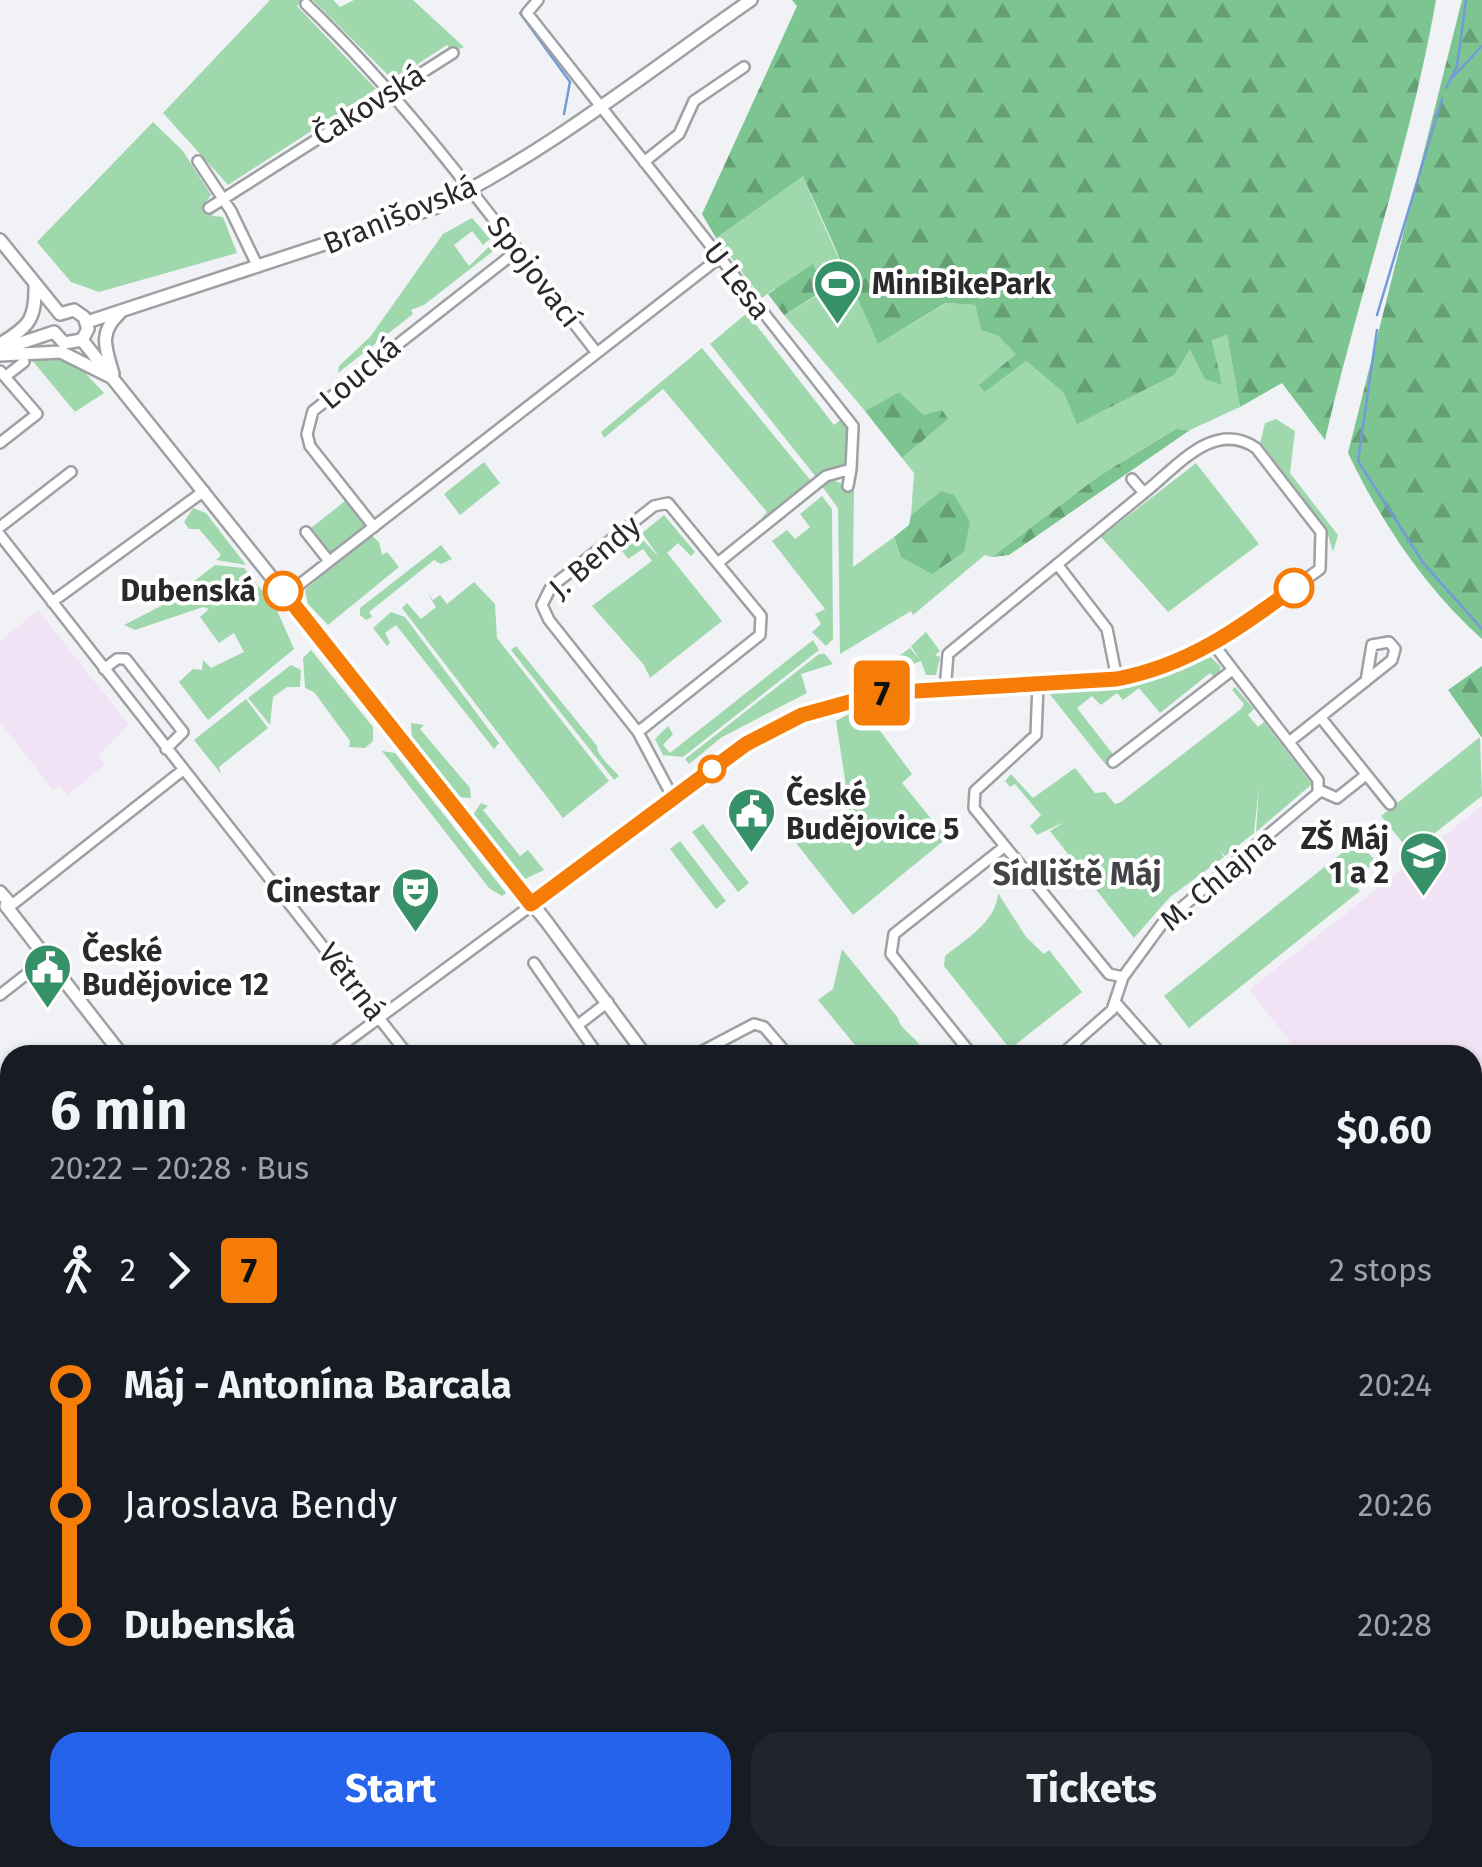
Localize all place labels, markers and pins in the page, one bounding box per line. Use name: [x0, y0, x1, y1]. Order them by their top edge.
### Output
sports icon: MiniBikePark: [811, 258, 863, 326]
place label: MiniBikePark: [872, 266, 1051, 302]
unlabelled marker: [1275, 569, 1313, 607]
marker: Dubenská: [264, 572, 302, 610]
place label: Dubenská: [120, 573, 256, 609]
unlabelled marker: [699, 756, 725, 782]
place label: České Budějovice 5: [786, 775, 959, 847]
public building icon: České Budějovice 5: [725, 786, 777, 854]
place label: ZŠ Máj 1 a 2: [1301, 819, 1389, 891]
school or university icon: ZŠ Máj 1 a 2: [1398, 830, 1450, 898]
theatre icon: Cinestar: [389, 866, 441, 934]
place label: Cinestar: [266, 874, 381, 910]
place label: České Budějovice 12: [82, 931, 269, 1003]
public building icon: České Budějovice 12: [21, 942, 73, 1010]

